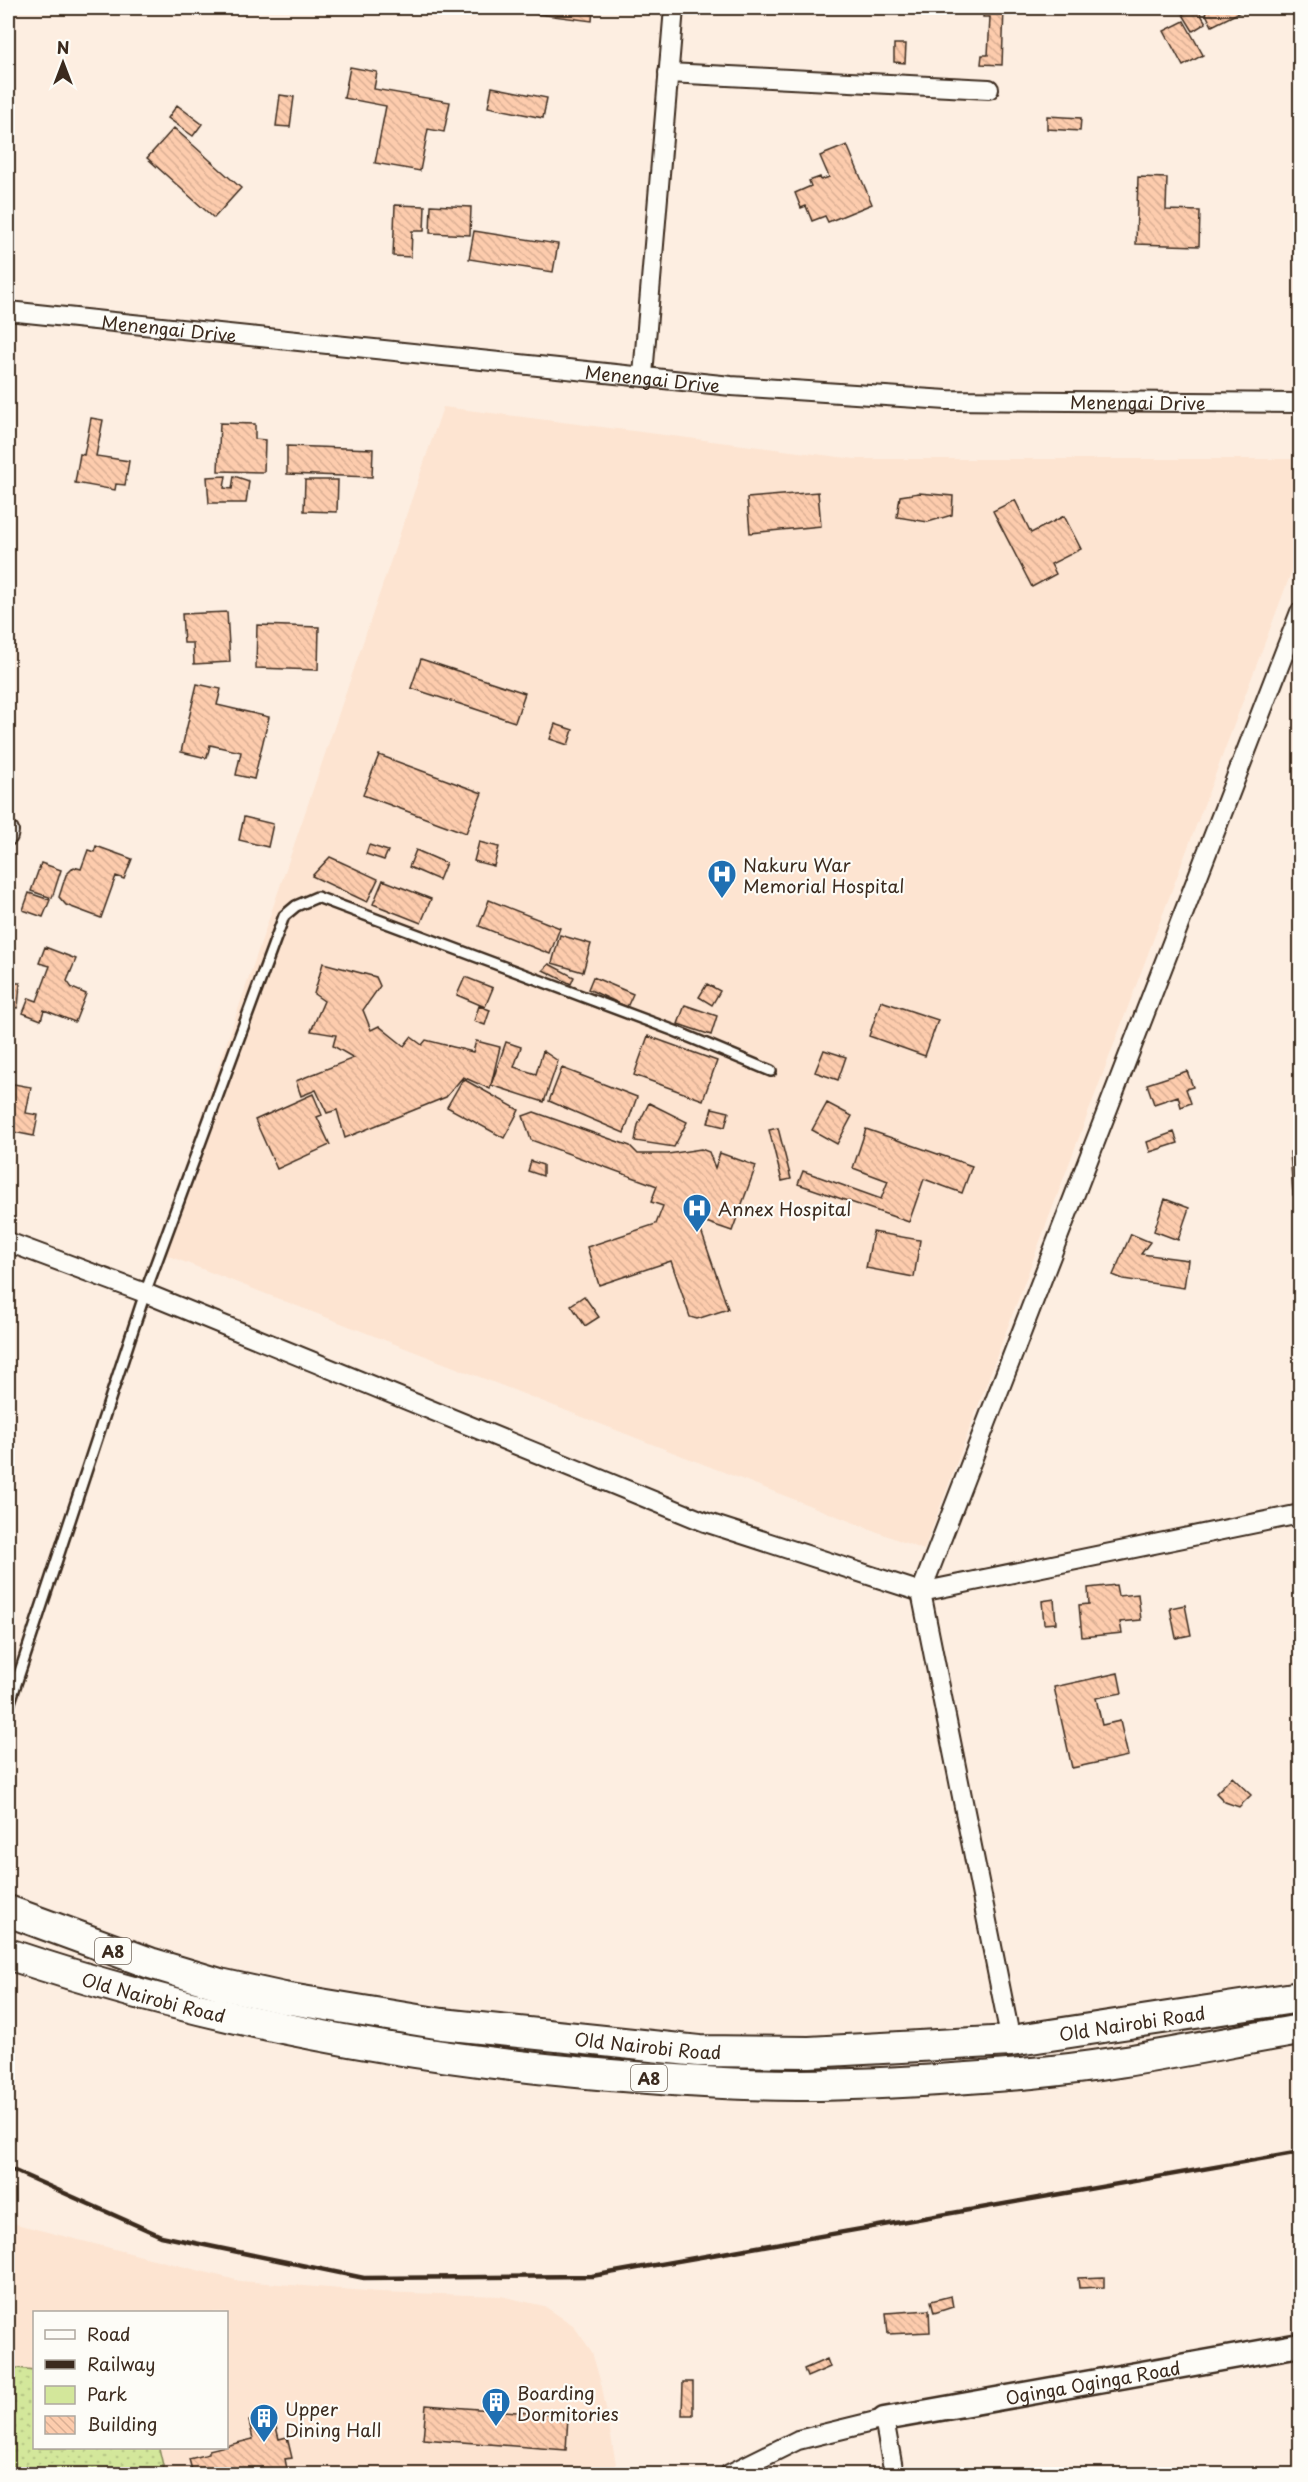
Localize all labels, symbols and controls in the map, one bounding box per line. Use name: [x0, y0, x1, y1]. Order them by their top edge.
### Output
north arrow: [33, 33, 93, 93]
text: N: [57, 35, 69, 59]
street label: Menengai Drive: [100, 307, 238, 348]
street label: Menengai Drive: [584, 357, 722, 398]
street label: Menengai Drive: [1070, 388, 1206, 416]
place label: Nakuru War Memorial Hospital: [743, 851, 904, 899]
hospital icon: Nakuru War Memorial Hospital: [706, 858, 738, 900]
hospital icon: Annex Hospital: [681, 1192, 713, 1234]
place label: Annex Hospital: [718, 1195, 851, 1222]
road number: A8: [95, 1938, 131, 1964]
street label: Old Nairobi Road: [79, 1965, 228, 2029]
street label: Old Nairobi Road: [1057, 1998, 1207, 2047]
street label: Old Nairobi Road: [573, 2024, 722, 2065]
road number: A8: [631, 2065, 667, 2091]
legend: [33, 2311, 228, 2449]
text: Road: [87, 2320, 131, 2347]
text: Railway: [87, 2350, 155, 2377]
street label: Oginga Oginga Road: [1003, 2353, 1182, 2411]
place label: Boarding Dormitories: [517, 2379, 619, 2427]
text: Park: [87, 2380, 127, 2407]
building icon: Boarding Dormitories: [480, 2386, 512, 2428]
place label: Upper Dining Hall: [285, 2395, 381, 2443]
building icon: Upper Dining Hall: [248, 2402, 280, 2444]
text: Building: [87, 2410, 157, 2437]

